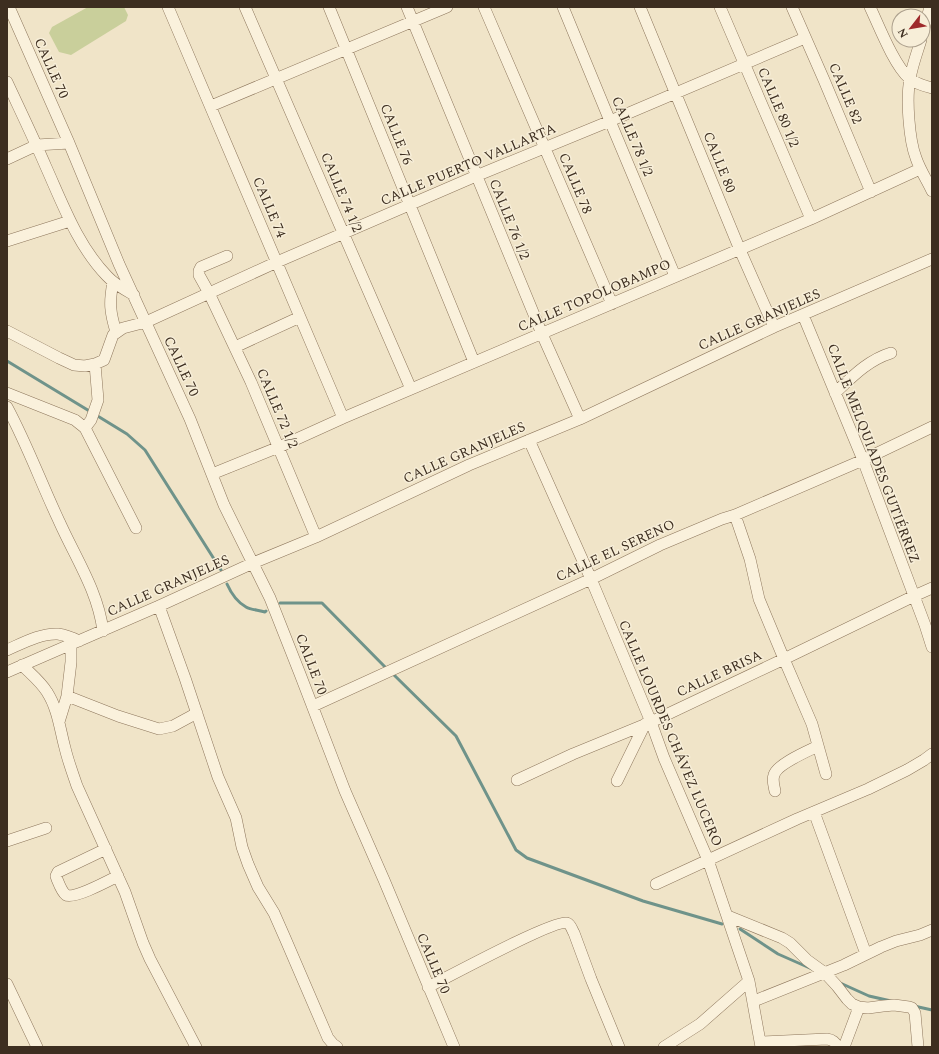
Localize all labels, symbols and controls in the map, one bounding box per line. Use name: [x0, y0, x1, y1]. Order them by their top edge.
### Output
north arrow: [891, 8, 931, 48]
text: N: [893, 25, 912, 41]
street label: CALLE 70: [29, 34, 74, 102]
street label: CALLE 82: [823, 59, 868, 127]
street label: CALLE 80 1/2: [752, 64, 805, 151]
street label: CALLE 78 1/2: [606, 93, 659, 180]
street label: CALLE 76: [375, 100, 418, 168]
street label: CALLE PUERTO VALLARTA: [377, 118, 560, 211]
street label: CALLE 80: [698, 128, 741, 196]
street label: CALLE 74 1/2: [315, 149, 368, 236]
street label: CALLE 78: [553, 149, 598, 217]
street label: CALLE 74: [247, 173, 292, 241]
street label: CALLE 76 1/2: [484, 176, 535, 263]
street label: CALLE TOPOLOBAMPO: [514, 254, 674, 337]
street label: CALLE GRANJELES: [695, 283, 824, 356]
street label: CALLE 70: [158, 333, 205, 400]
street label: CALLE MELQUIADES GUTIÉRREZ: [822, 340, 925, 566]
street label: CALLE 72 1/2: [251, 365, 304, 452]
street label: CALLE GRANJELES: [400, 416, 529, 489]
street label: CALLE EL SERENO: [552, 514, 678, 587]
street label: CALLE GRANJELES: [104, 549, 233, 622]
street label: CALLE LOURDES CHÁVEZ LUCERO: [613, 617, 728, 850]
street label: CALLE 70: [290, 630, 333, 698]
street label: CALLE BRISA: [673, 644, 766, 702]
street label: CALLE 70: [411, 929, 456, 997]

